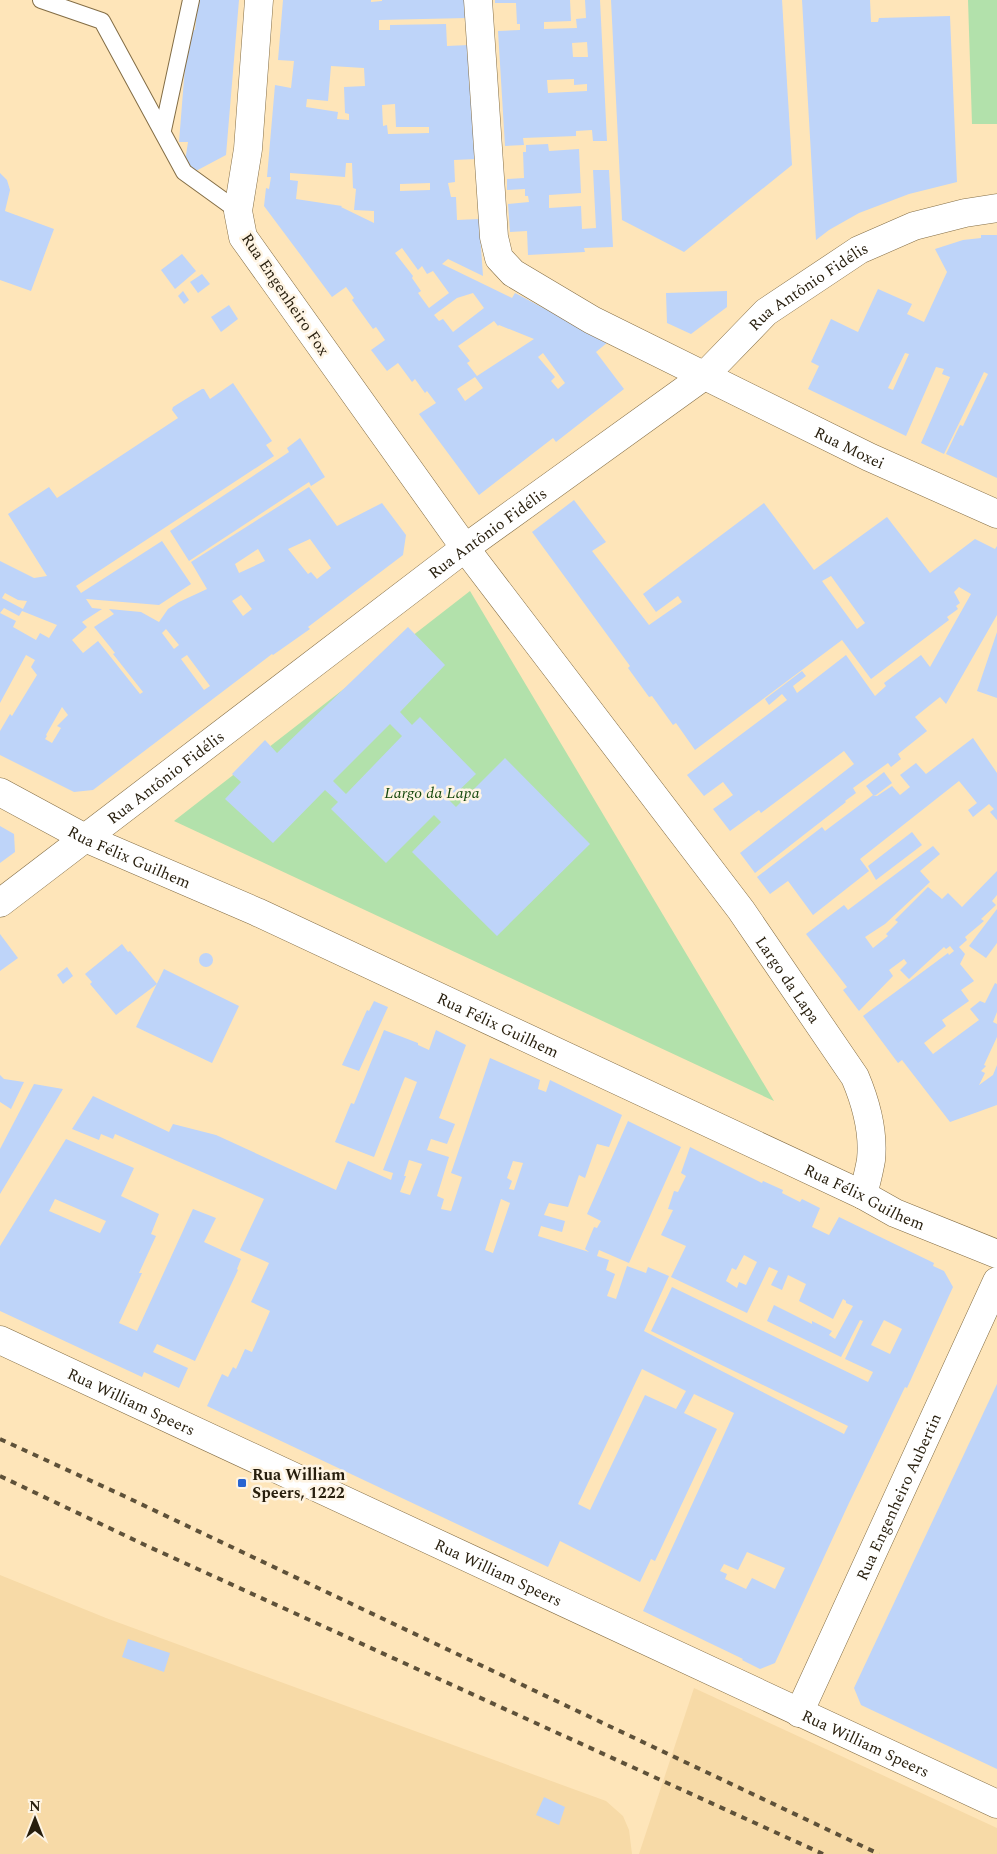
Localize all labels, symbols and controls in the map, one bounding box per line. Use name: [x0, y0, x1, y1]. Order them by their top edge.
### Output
street label: Rua Engenheiro Fox: [235, 228, 335, 361]
street label: Rua Antônio Fidélis: [743, 236, 872, 337]
street label: Rua Moxei: [810, 421, 888, 476]
street label: Rua Antônio Fidélis: [423, 482, 552, 585]
street label: Rua Antônio Fidélis: [102, 725, 230, 830]
park label: Largo da Lapa: [384, 781, 480, 805]
street label: Rua Félix Guilhem: [63, 820, 195, 895]
street label: Largo da Lapa: [749, 931, 826, 1029]
street label: Rua Félix Guilhem: [433, 987, 563, 1064]
street label: Rua Félix Guilhem: [800, 1158, 929, 1237]
street label: Rua William Speers: [63, 1362, 199, 1442]
street label: Rua Engenheiro Aubertin: [850, 1409, 948, 1585]
place label: Rua William Speers, 1222: [252, 1463, 346, 1505]
marker: Rua William Speers, 1222: [236, 1477, 248, 1489]
street label: Rua William Speers: [430, 1533, 566, 1613]
street label: Rua William Speers: [798, 1704, 933, 1784]
north arrow: [10, 1794, 60, 1844]
text: N: [29, 1796, 41, 1817]

